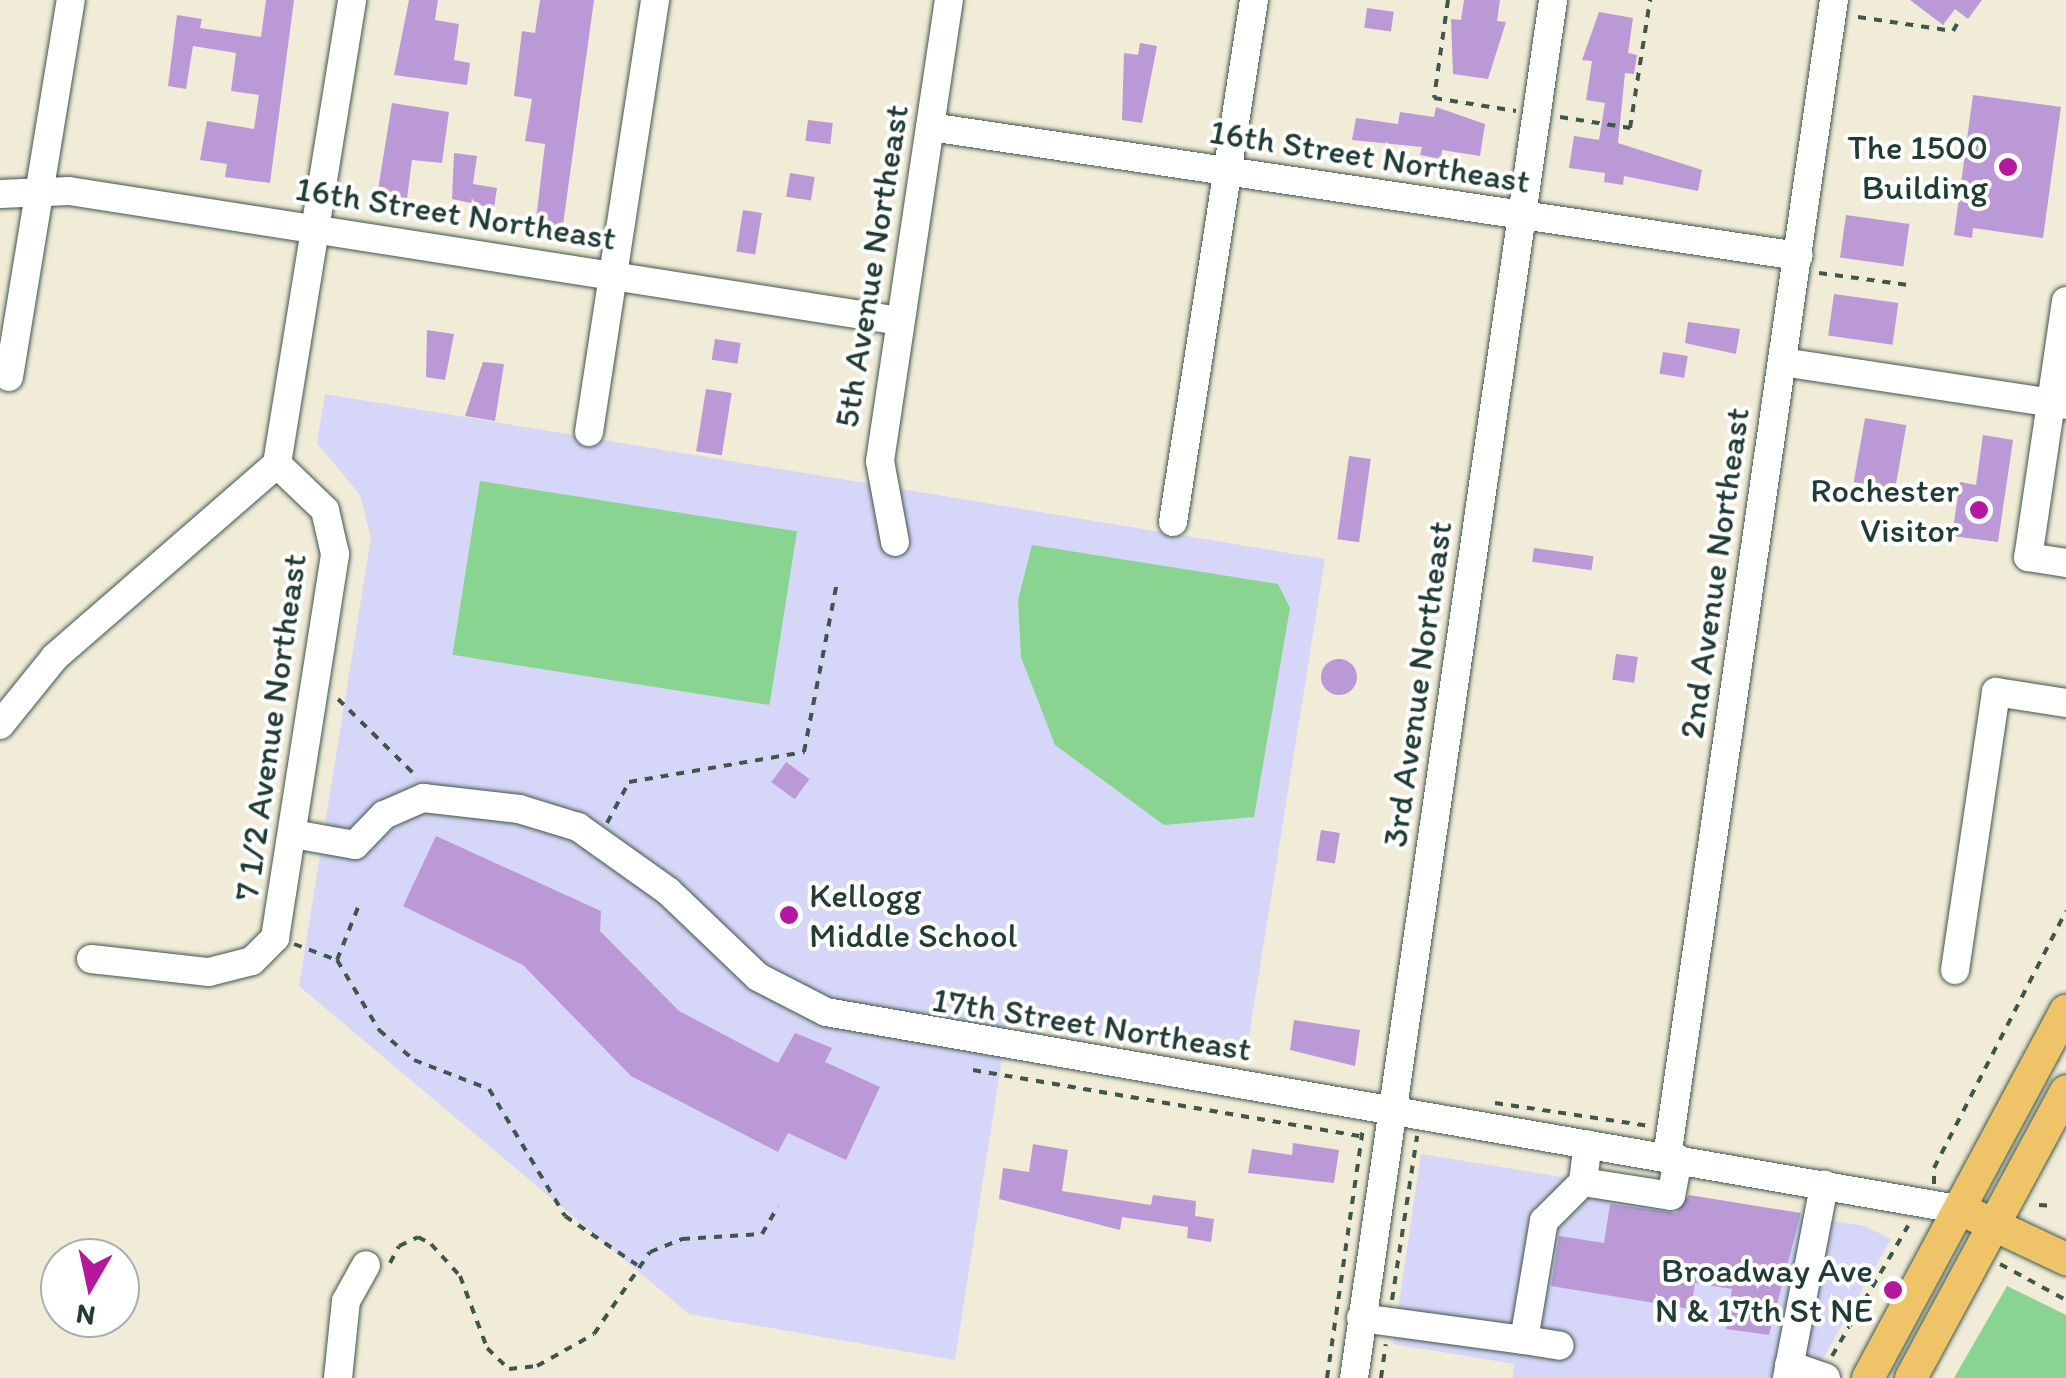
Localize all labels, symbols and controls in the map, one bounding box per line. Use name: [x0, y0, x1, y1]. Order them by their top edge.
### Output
street label: 5th Avenue Northeast: [825, 102, 917, 430]
street label: 16th Street Northeast: [1206, 110, 1534, 202]
place label: The 1500 Building: [1847, 126, 1988, 208]
marker: The 1500 Building: [1997, 156, 2019, 178]
street label: 16th Street Northeast: [292, 167, 620, 259]
street label: 2nd Avenue Northeast: [1670, 405, 1758, 741]
place label: Rochester Visitor: [1810, 469, 1959, 551]
marker: Rochester Visitor: [1968, 499, 1990, 521]
street label: 3rd Avenue Northeast: [1373, 519, 1461, 849]
street label: 7 1/2 Avenue Northeast: [225, 551, 315, 903]
place label: Kellogg Middle School: [809, 874, 1017, 956]
marker: Kellogg Middle School: [778, 904, 800, 926]
street label: 17th Street Northeast: [929, 978, 1255, 1070]
north arrow: [40, 1238, 140, 1338]
place label: Broadway Ave N & 17th St NE: [1655, 1249, 1873, 1331]
marker: Broadway Ave N & 17th St NE: [1882, 1279, 1904, 1301]
text: N: [74, 1297, 98, 1334]

